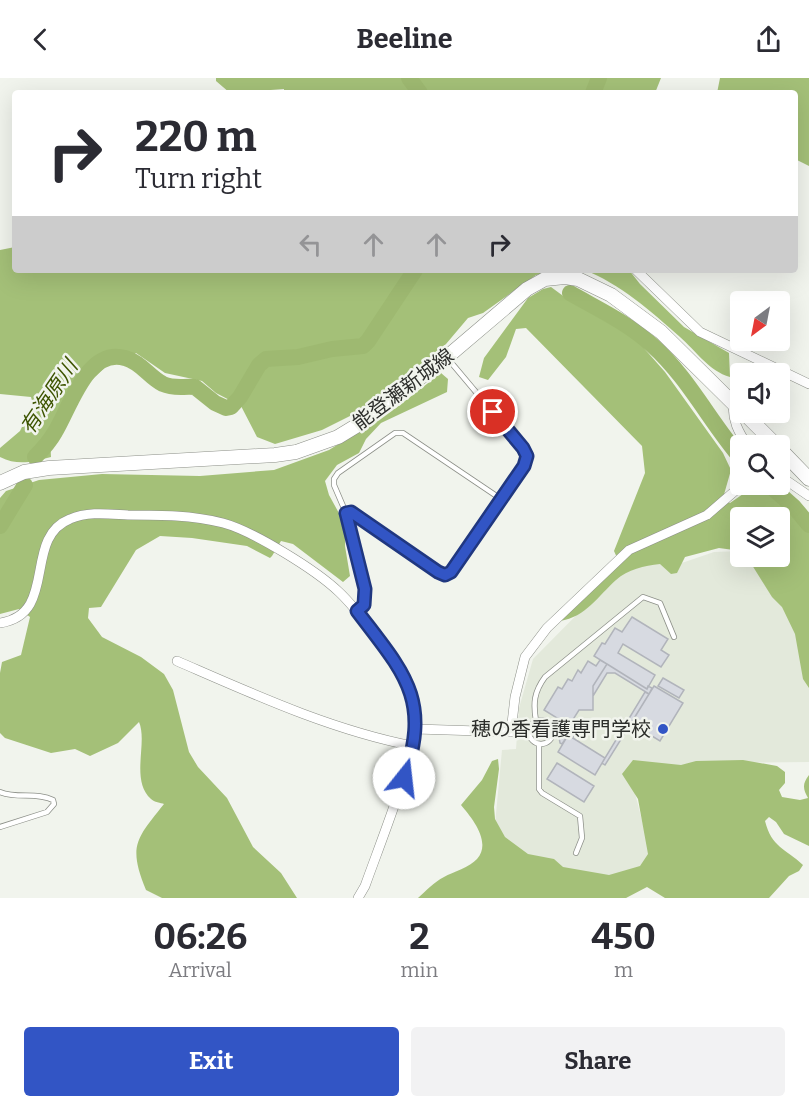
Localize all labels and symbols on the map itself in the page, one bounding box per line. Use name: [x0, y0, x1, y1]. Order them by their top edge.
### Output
north arrow: [730, 291, 790, 351]
street label: 能登瀬新城線: [348, 343, 458, 435]
water label: 有海原川: [15, 353, 84, 439]
pin: [467, 386, 518, 437]
place label: 穂の香看護専門学校: [471, 717, 651, 741]
marker: 穂の香看護専門学校: [656, 722, 670, 736]
position arrow: [372, 746, 436, 810]

